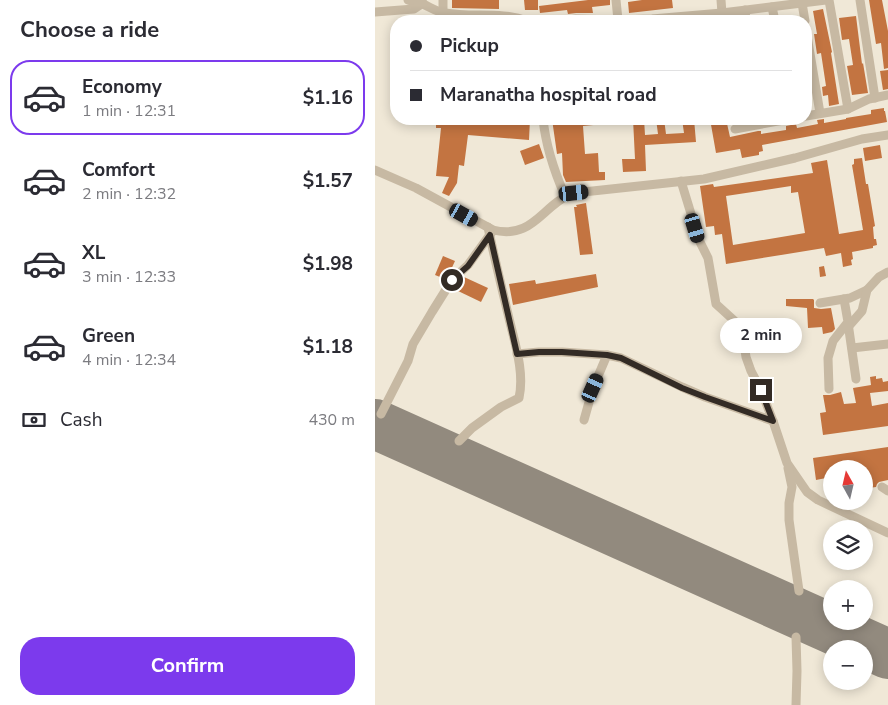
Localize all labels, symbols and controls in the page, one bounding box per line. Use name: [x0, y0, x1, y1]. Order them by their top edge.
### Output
text: Choose a ride: [20, 15, 159, 45]
text: Pickup: [440, 33, 499, 59]
text: Economy: [82, 74, 162, 100]
icon: car: [22, 75, 67, 120]
text: Maranatha hospital road: [440, 82, 657, 108]
text: $1.16: [303, 85, 353, 111]
text: 1 min · 12:31: [82, 100, 176, 122]
text: Comfort: [82, 157, 155, 183]
icon: car: [22, 158, 67, 203]
text: $1.57: [303, 168, 353, 194]
text: 2 min · 12:32: [82, 183, 176, 205]
car: [558, 184, 589, 202]
car: [447, 201, 480, 229]
car: [683, 211, 706, 245]
text: XL: [82, 240, 105, 266]
icon: car: [22, 241, 67, 286]
text: $1.98: [303, 251, 353, 277]
text: 3 min · 12:33: [82, 266, 176, 288]
route start: [441, 269, 463, 291]
callout: 2 min: [720, 318, 802, 352]
text: Green: [82, 323, 135, 349]
icon: car: [22, 324, 67, 369]
text: 2 min: [740, 324, 782, 346]
text: $1.18: [303, 334, 353, 360]
text: 4 min · 12:34: [82, 349, 176, 371]
car: [580, 371, 605, 405]
route end: [750, 379, 772, 401]
icon: cash: [20, 406, 48, 434]
text: Cash: [60, 407, 102, 433]
text: 430 m: [308, 409, 355, 431]
north arrow: [823, 460, 873, 510]
map controls: [823, 460, 873, 690]
button: layers: [823, 520, 873, 570]
button: +: [823, 580, 873, 630]
button: Confirm: [20, 637, 355, 695]
button: −: [823, 640, 873, 690]

